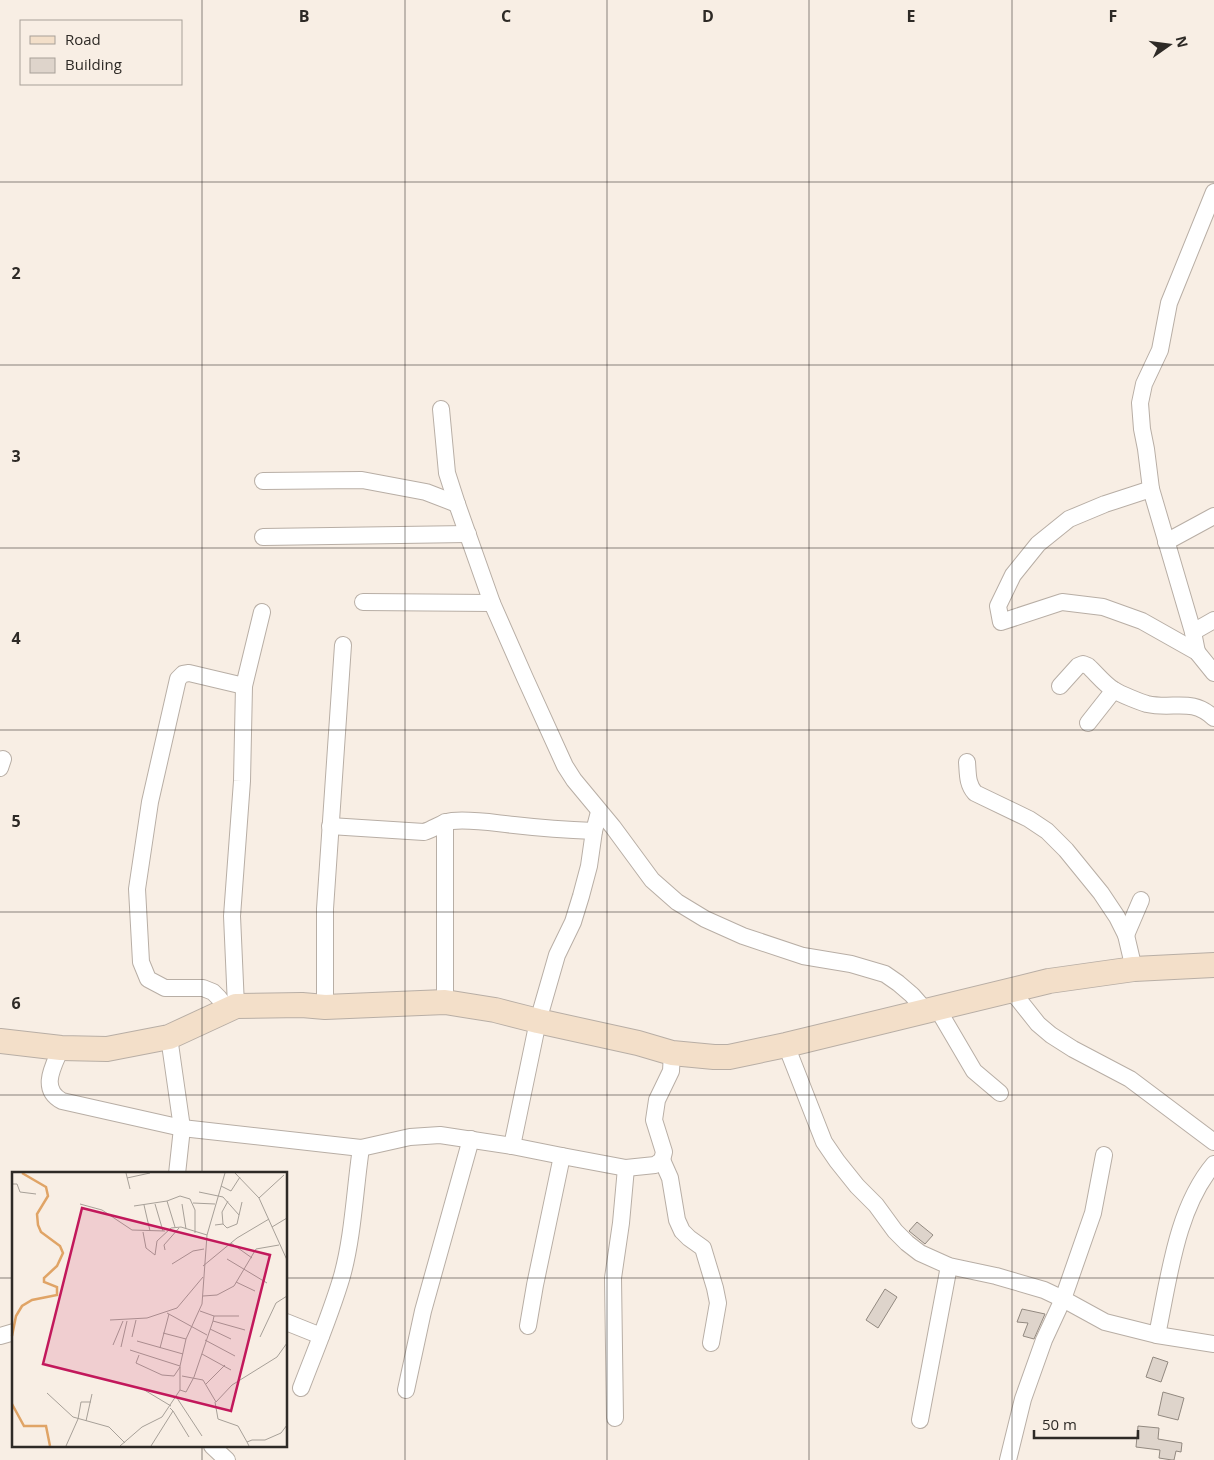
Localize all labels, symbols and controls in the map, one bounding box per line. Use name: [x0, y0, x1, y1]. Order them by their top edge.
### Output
text: B: [299, 5, 309, 27]
text: C: [501, 5, 511, 27]
text: D: [702, 5, 714, 27]
text: E: [907, 5, 916, 27]
text: F: [1109, 5, 1117, 27]
legend: [20, 20, 182, 85]
north arrow: [1144, 20, 1194, 70]
text: Road: [65, 29, 101, 49]
text: N: [1172, 34, 1193, 50]
text: Building: [65, 54, 122, 74]
text: 2: [11, 262, 21, 284]
text: 3: [11, 445, 21, 467]
text: 4: [11, 627, 21, 649]
text: 5: [11, 810, 21, 832]
text: 6: [11, 992, 21, 1014]
inset map: [12, 1172, 288, 1448]
scale bar: [1034, 1408, 1138, 1440]
text: 50 m: [1042, 1414, 1077, 1434]

